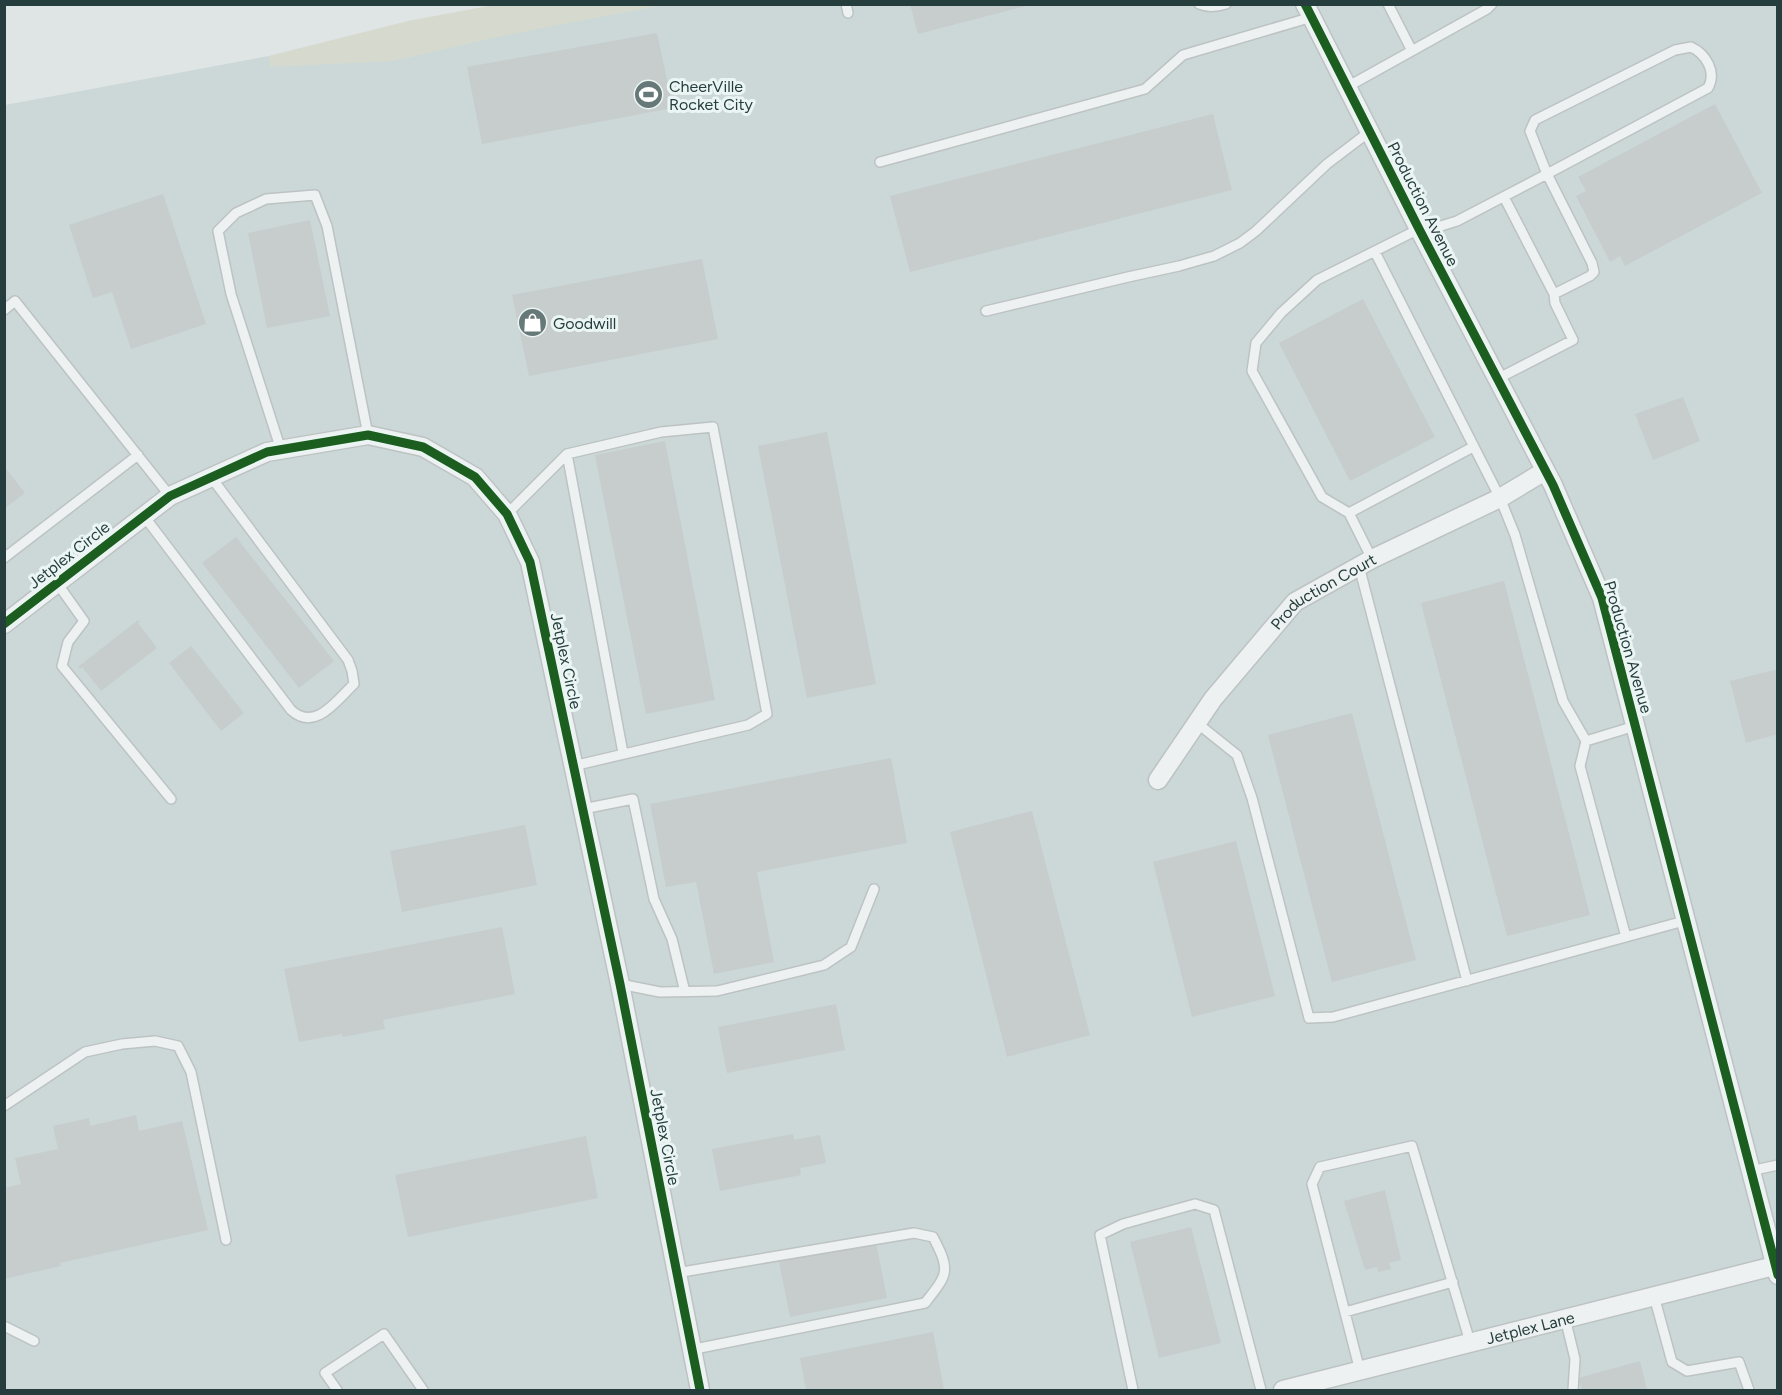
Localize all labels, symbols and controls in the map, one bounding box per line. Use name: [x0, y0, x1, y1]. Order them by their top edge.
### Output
place label: CheerVille Rocket City: [669, 77, 754, 114]
sports icon: CheerVille Rocket City: [632, 79, 664, 111]
street label: Production Avenue: [1383, 139, 1463, 270]
shop icon: Goodwill: [516, 307, 548, 339]
place label: Goodwill: [553, 314, 616, 333]
street label: Jetplex Circle: [25, 517, 114, 593]
street label: Production Court: [1266, 549, 1379, 633]
street label: Production Avenue: [1600, 579, 1656, 716]
street label: Jetplex Circle: [547, 611, 586, 711]
street label: Jetplex Circle: [646, 1087, 684, 1187]
street label: Jetplex Lane: [1484, 1307, 1577, 1348]

